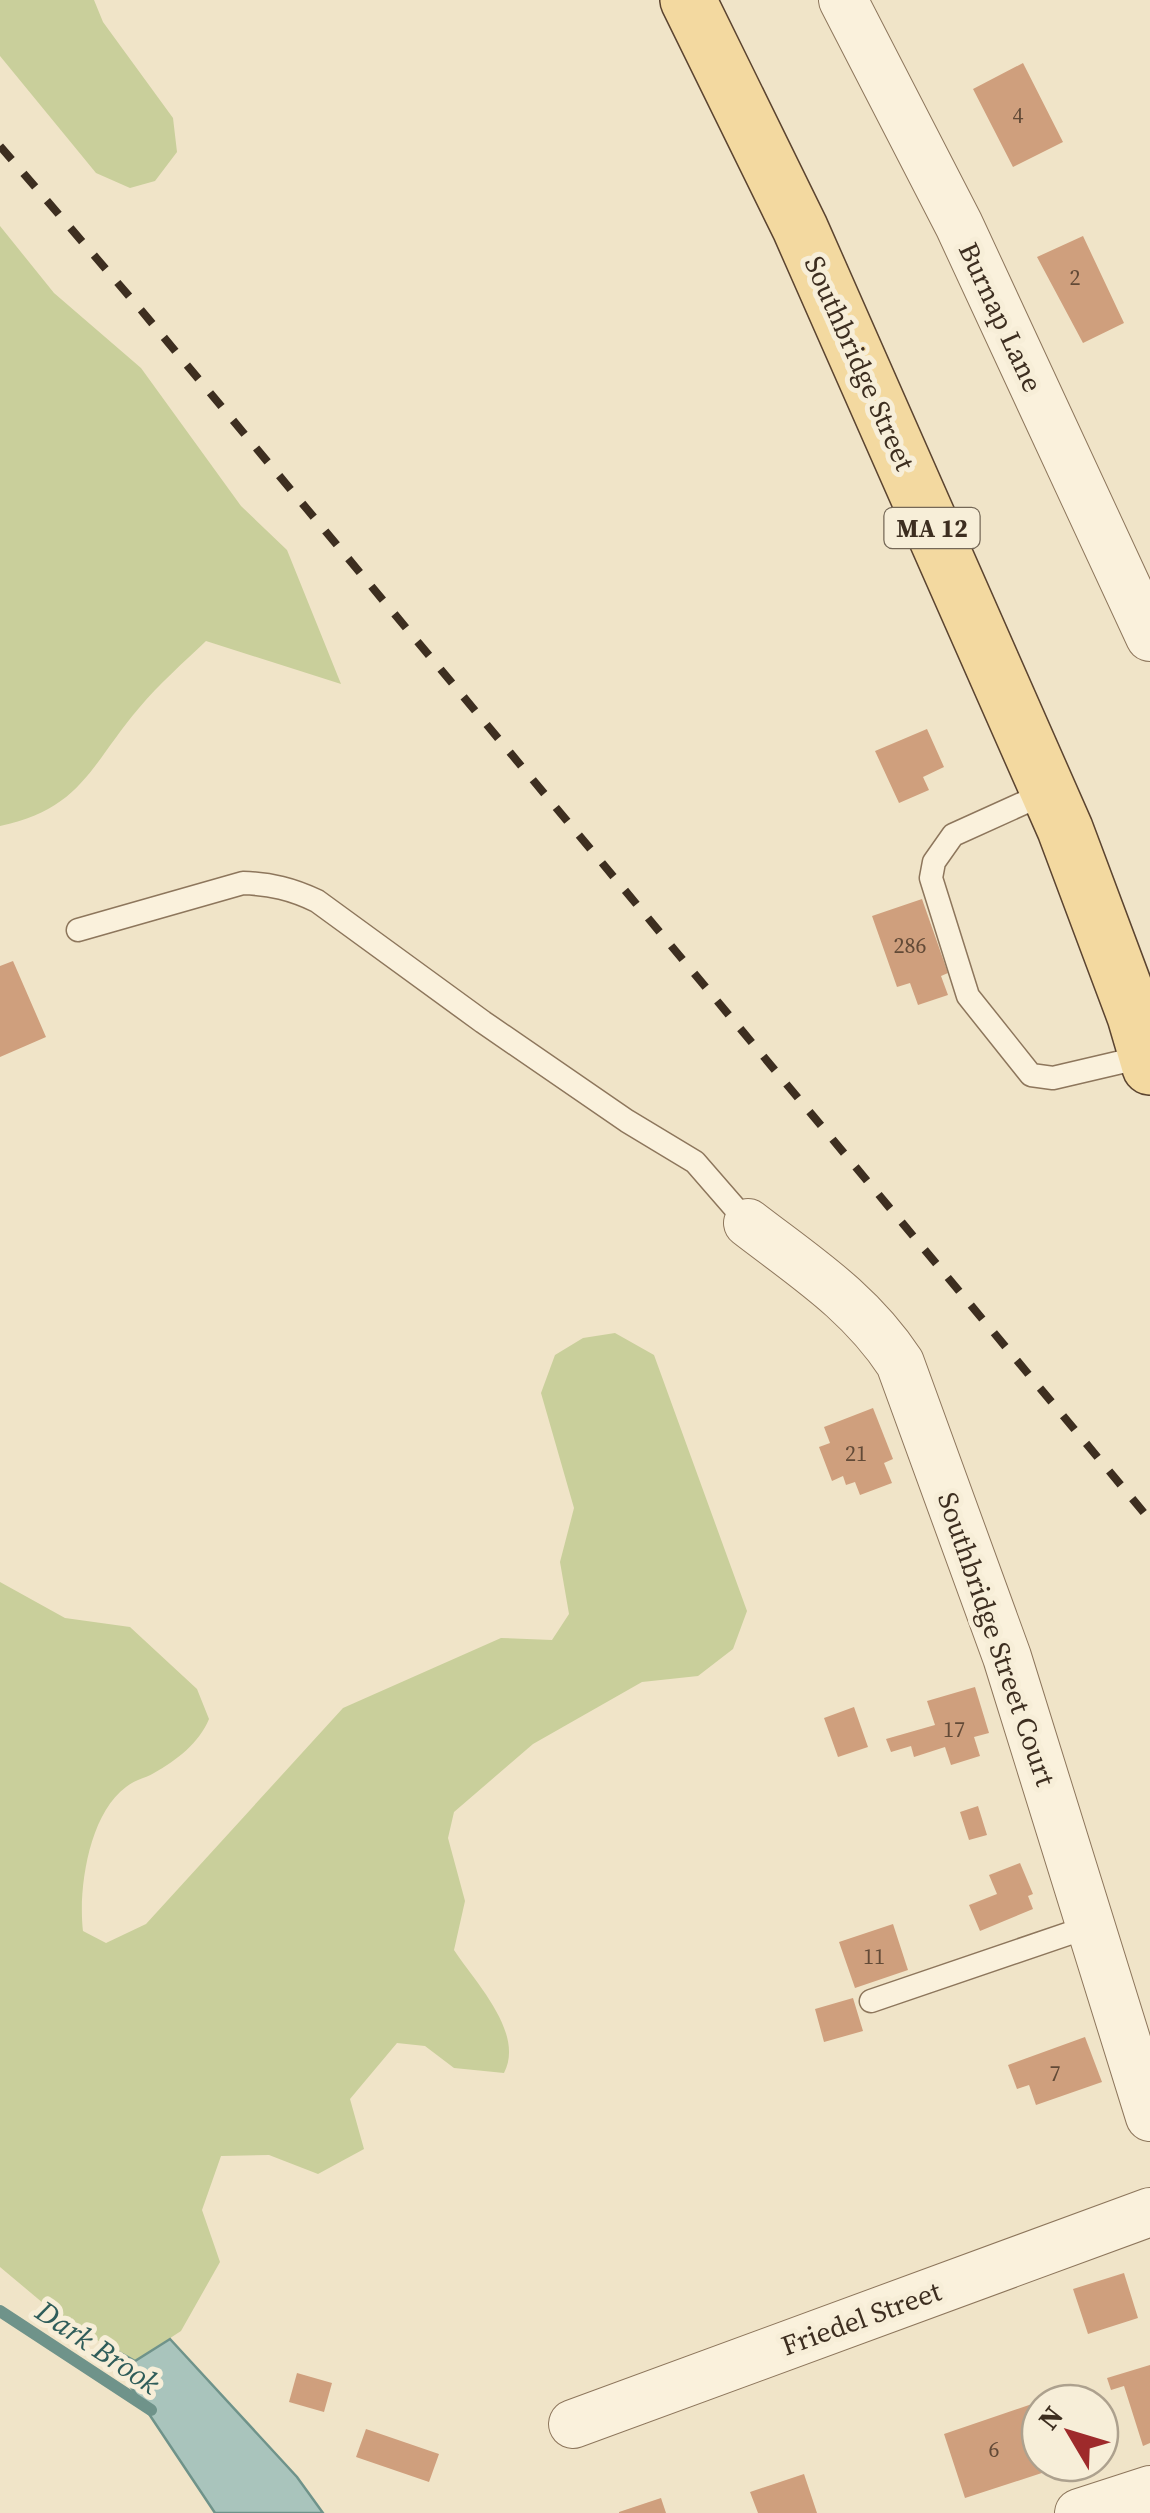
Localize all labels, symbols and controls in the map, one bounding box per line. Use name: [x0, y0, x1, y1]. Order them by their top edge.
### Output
house number: 4: [1012, 100, 1024, 130]
street label: Burnap Lane: [950, 236, 1052, 398]
street label: Southbridge Street: [796, 250, 925, 477]
house number: 2: [1069, 262, 1081, 292]
road number: MA 12: [884, 508, 980, 548]
house number: 286: [893, 930, 927, 960]
house number: 21: [845, 1438, 867, 1468]
street label: Southbridge Street Court: [929, 1487, 1065, 1792]
house number: 17: [943, 1714, 965, 1744]
house number: 11: [863, 1941, 885, 1971]
house number: 7: [1049, 2058, 1061, 2088]
street label: Friedel Street: [776, 2271, 947, 2364]
water label: Dark Brook: [27, 2290, 169, 2404]
north arrow: [1020, 2383, 1120, 2483]
text: N: [1029, 2398, 1072, 2437]
house number: 6: [988, 2434, 1000, 2464]

